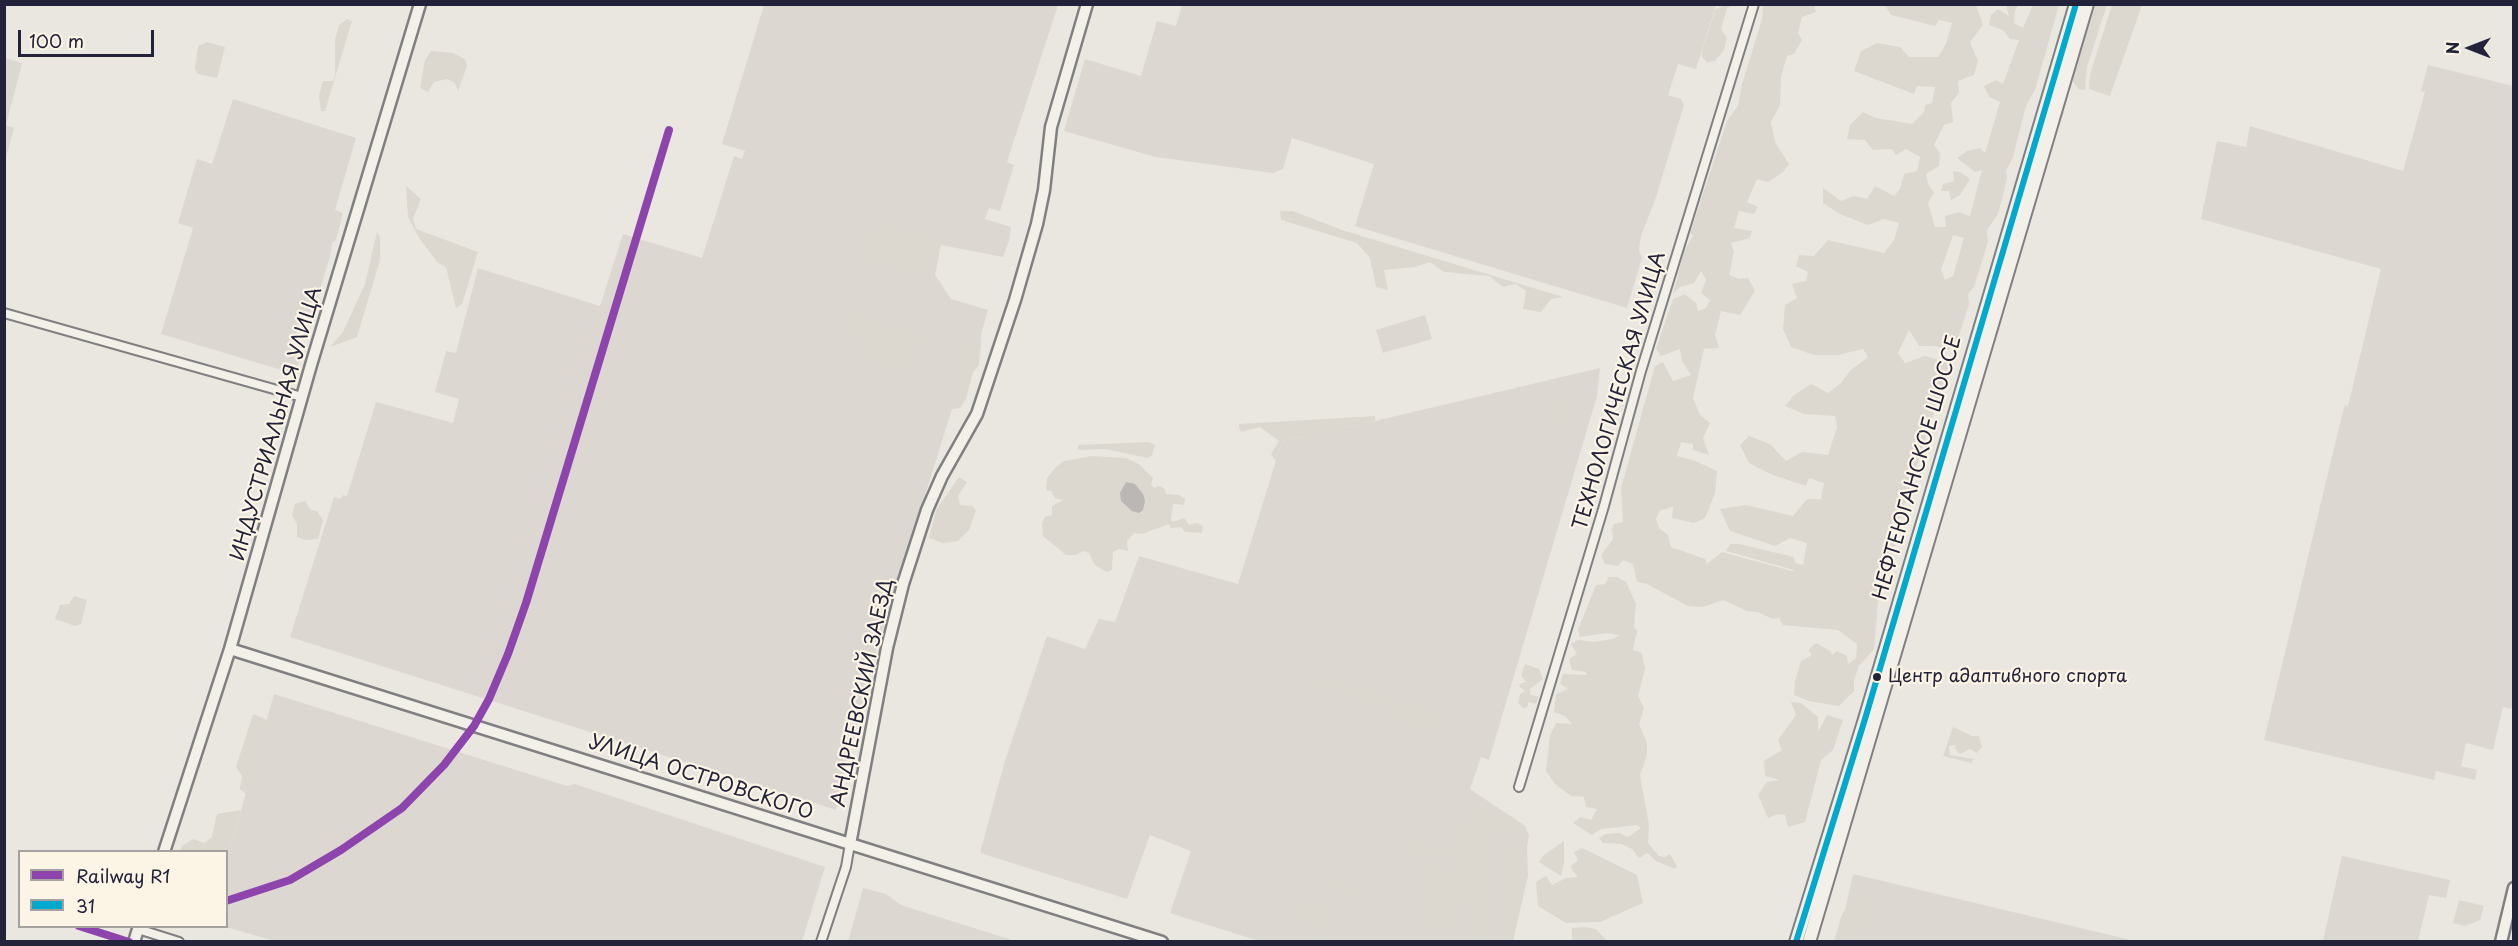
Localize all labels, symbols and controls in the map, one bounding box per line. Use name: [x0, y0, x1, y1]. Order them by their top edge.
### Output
scale bar: [21, 18, 158, 56]
north arrow: [2440, 18, 2500, 78]
text: 100 m: [29, 27, 84, 54]
text: N: [2440, 42, 2464, 54]
street label: ТЕХНОЛОГИЧЕСКАЯ УЛИЦА: [1569, 249, 1671, 533]
street label: ИНДУСТРИАЛЬНАЯ УЛИЦА: [226, 284, 328, 564]
street label: НЕФТЕЮГАНСКОЕ ШОССЕ: [1869, 333, 1967, 603]
street label: АНДРЕЕВСКИЙ ЗАЕЗД: [827, 577, 899, 809]
place label: Центр адаптивного спорта: [1888, 666, 2127, 688]
marker: Центр адаптивного спорта: [1871, 671, 1883, 683]
street label: УЛИЦА ОСТРОВСКОГО: [586, 730, 816, 826]
legend: [18, 850, 228, 928]
text: Railway R1: [76, 862, 170, 889]
text: 31: [76, 892, 95, 919]

